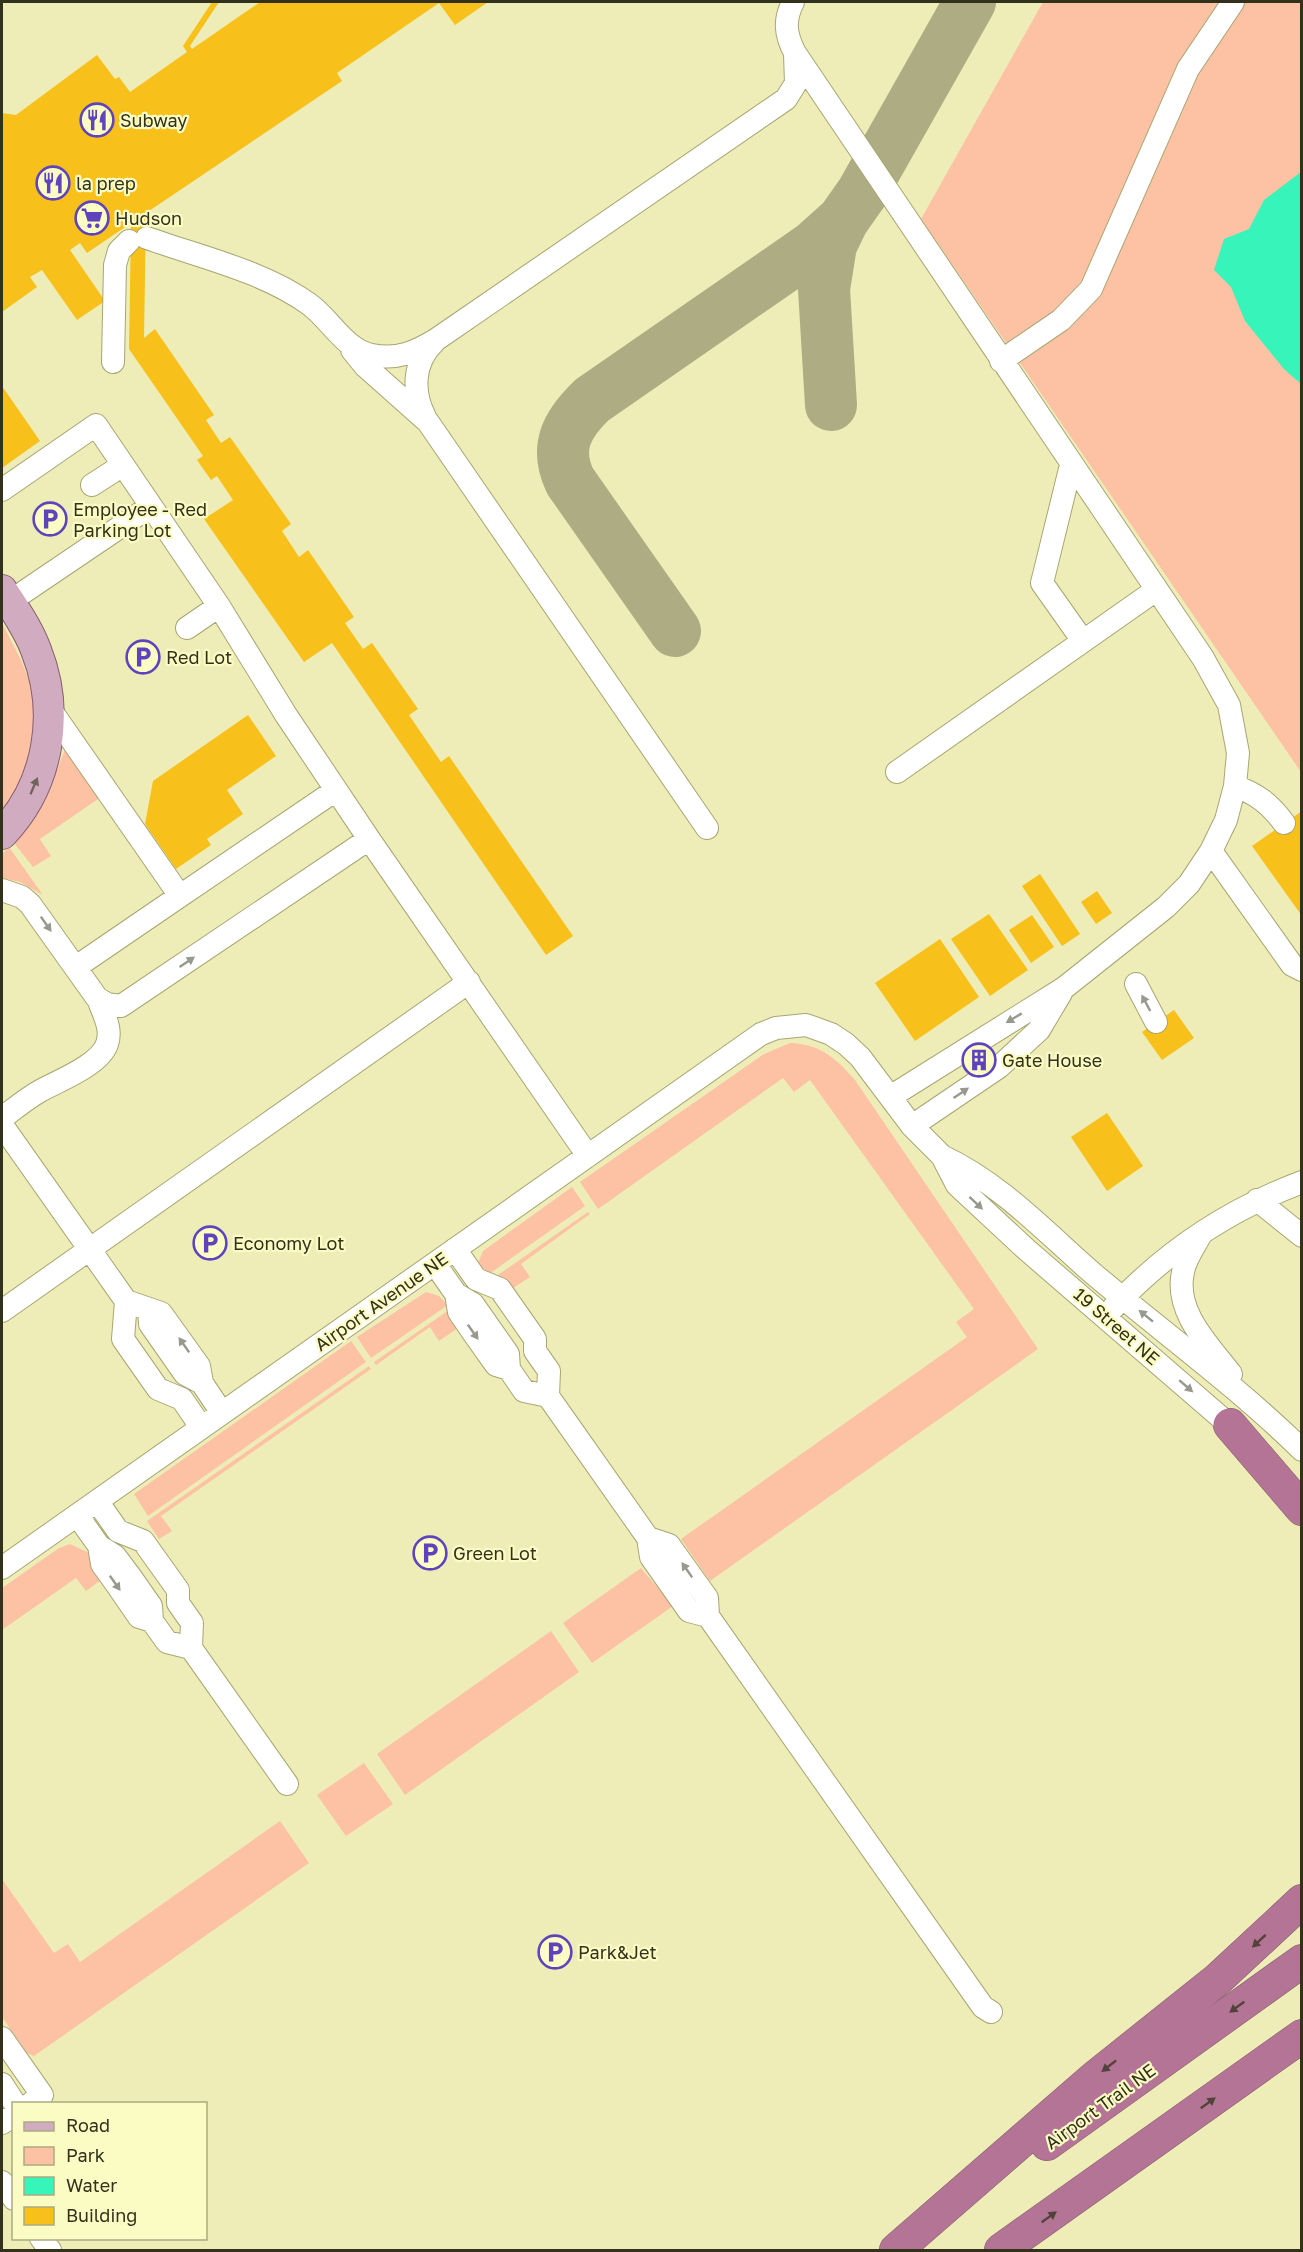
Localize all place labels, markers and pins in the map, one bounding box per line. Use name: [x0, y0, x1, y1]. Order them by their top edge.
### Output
restaurant icon: Subway: [79, 102, 115, 138]
place label: Subway: [120, 109, 187, 131]
restaurant icon: la prep: [35, 165, 71, 201]
place label: la prep: [76, 172, 136, 194]
supermarket icon: Hudson: [74, 200, 110, 236]
place label: Hudson: [115, 207, 182, 229]
place label: Employee - Red Parking Lot: [73, 498, 207, 541]
parking icon: Employee - Red Parking Lot: [32, 501, 68, 537]
parking icon: Red Lot: [125, 639, 161, 675]
place label: Red Lot: [166, 646, 232, 668]
building icon: Gate House: [961, 1042, 997, 1078]
place label: Gate House: [1002, 1049, 1102, 1071]
parking icon: Economy Lot: [192, 1225, 228, 1261]
place label: Economy Lot: [233, 1232, 345, 1254]
parking icon: Green Lot: [412, 1535, 448, 1571]
place label: Green Lot: [453, 1542, 537, 1564]
parking icon: Park&Jet: [537, 1934, 573, 1970]
place label: Park&Jet: [578, 1941, 657, 1963]

